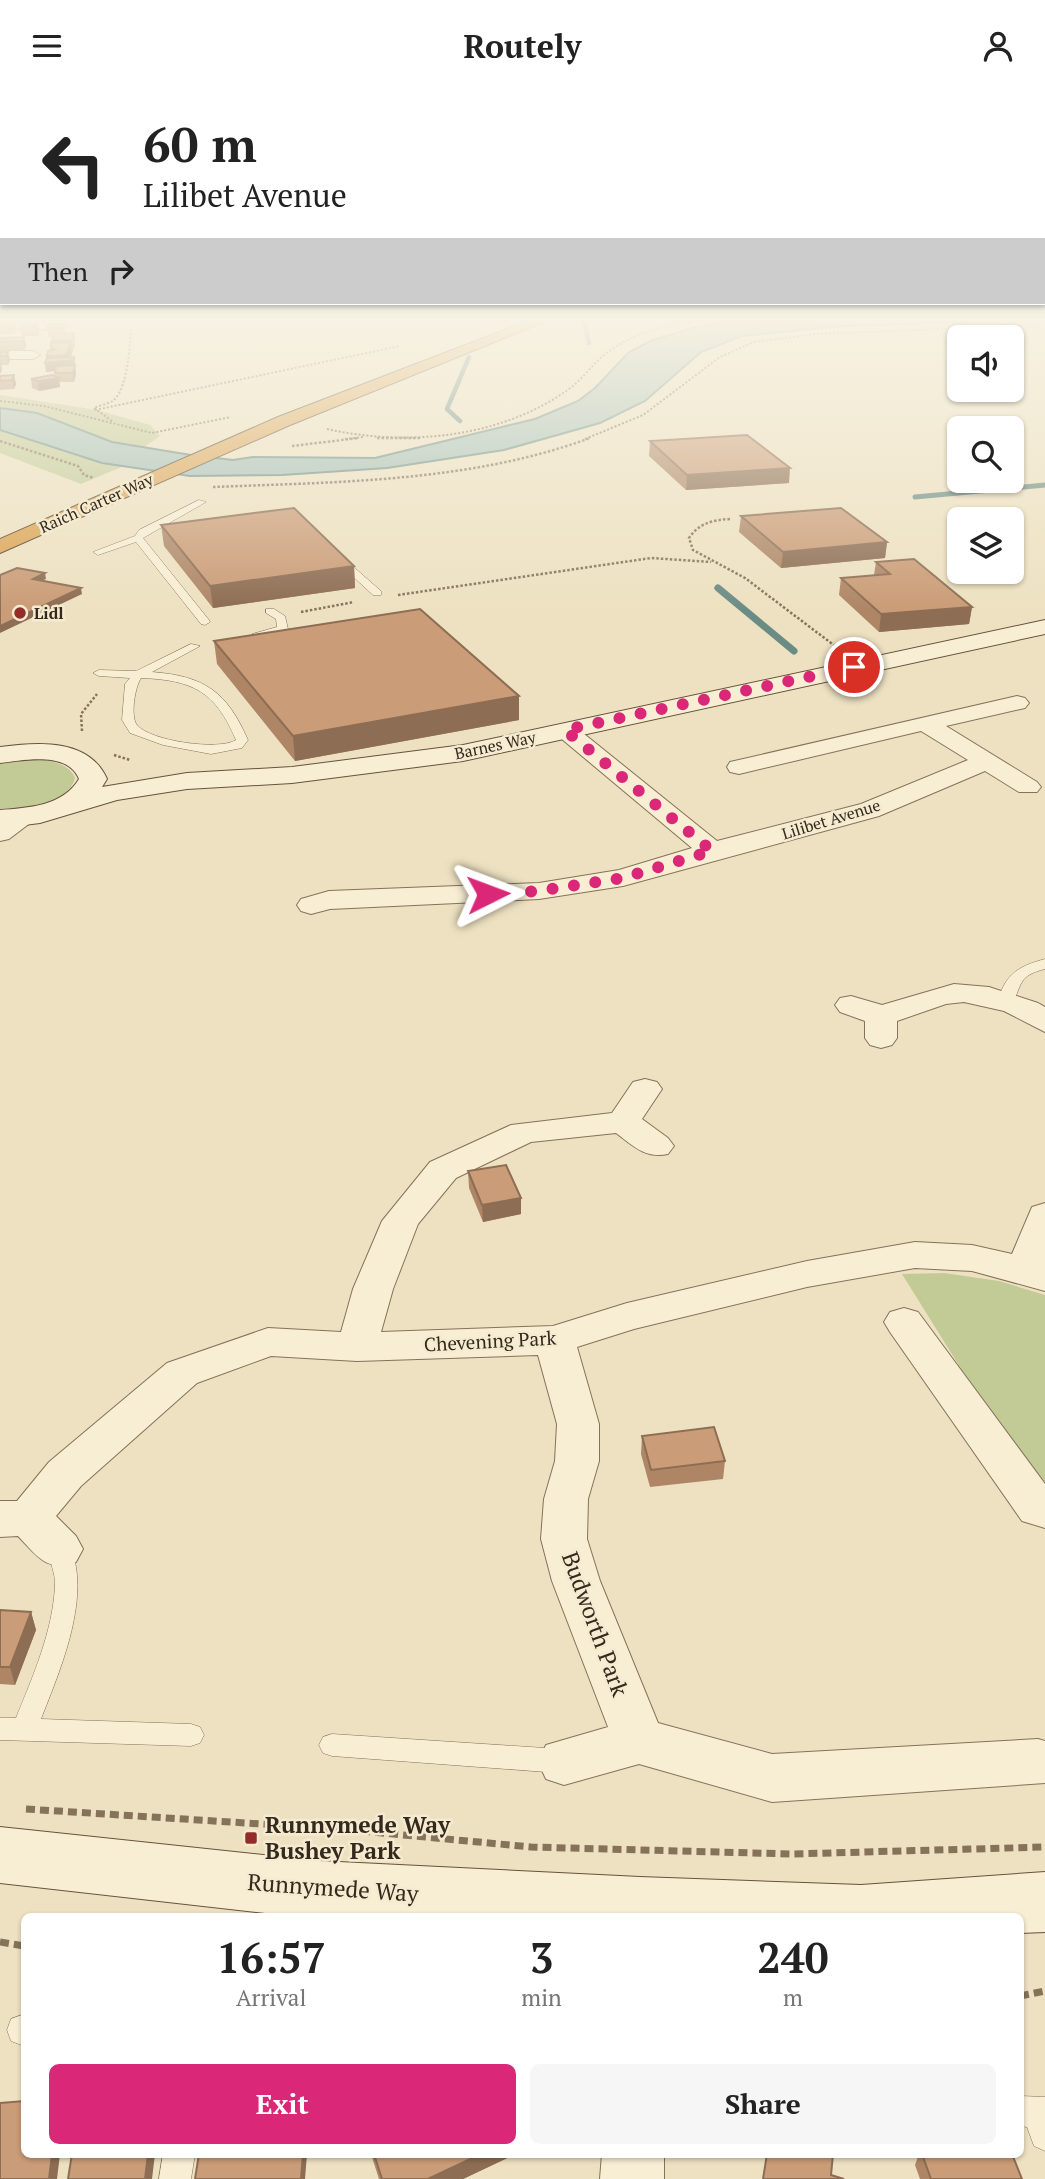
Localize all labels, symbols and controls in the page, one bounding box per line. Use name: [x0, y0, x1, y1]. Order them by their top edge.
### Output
text: Routely: [464, 25, 581, 67]
icon: menu: [28, 27, 66, 65]
icon: person: [979, 27, 1017, 65]
text: 60 m: [143, 111, 257, 176]
icon: left: [28, 119, 119, 210]
text: Lilibet Avenue: [143, 174, 347, 216]
icon: right: [102, 252, 140, 290]
text: Then: [28, 254, 88, 288]
map controls: [947, 325, 1024, 584]
button: sound: [947, 325, 1024, 402]
button: search: [947, 416, 1024, 493]
street label: Raich Carter Way: [36, 468, 157, 538]
button: layers: [947, 507, 1024, 584]
place label: Lidl: [34, 602, 64, 624]
marker: Lidl: [12, 605, 28, 621]
pin: [824, 637, 884, 697]
icon: arrive: [835, 648, 873, 686]
street label: Barnes Way: [452, 725, 539, 764]
street label: Lilibet Avenue: [779, 794, 883, 844]
position arrow: [451, 857, 525, 931]
street label: Chevening Park: [423, 1325, 557, 1356]
street label: Budworth Park: [555, 1547, 636, 1701]
place label: Runnymede Way Bushey Park: [265, 1809, 451, 1866]
marker: Runnymede Way Bushey Park: [243, 1830, 259, 1846]
street label: Runnymede Way: [246, 1866, 420, 1909]
text: 16:57: [217, 1929, 326, 1985]
text: 3: [530, 1929, 553, 1985]
text: 240: [757, 1929, 828, 1985]
text: Arrival: [236, 1982, 306, 2013]
text: min: [521, 1982, 562, 2013]
text: m: [783, 1982, 803, 2013]
button: Exit: [49, 2064, 516, 2144]
button: Share: [530, 2064, 996, 2144]

